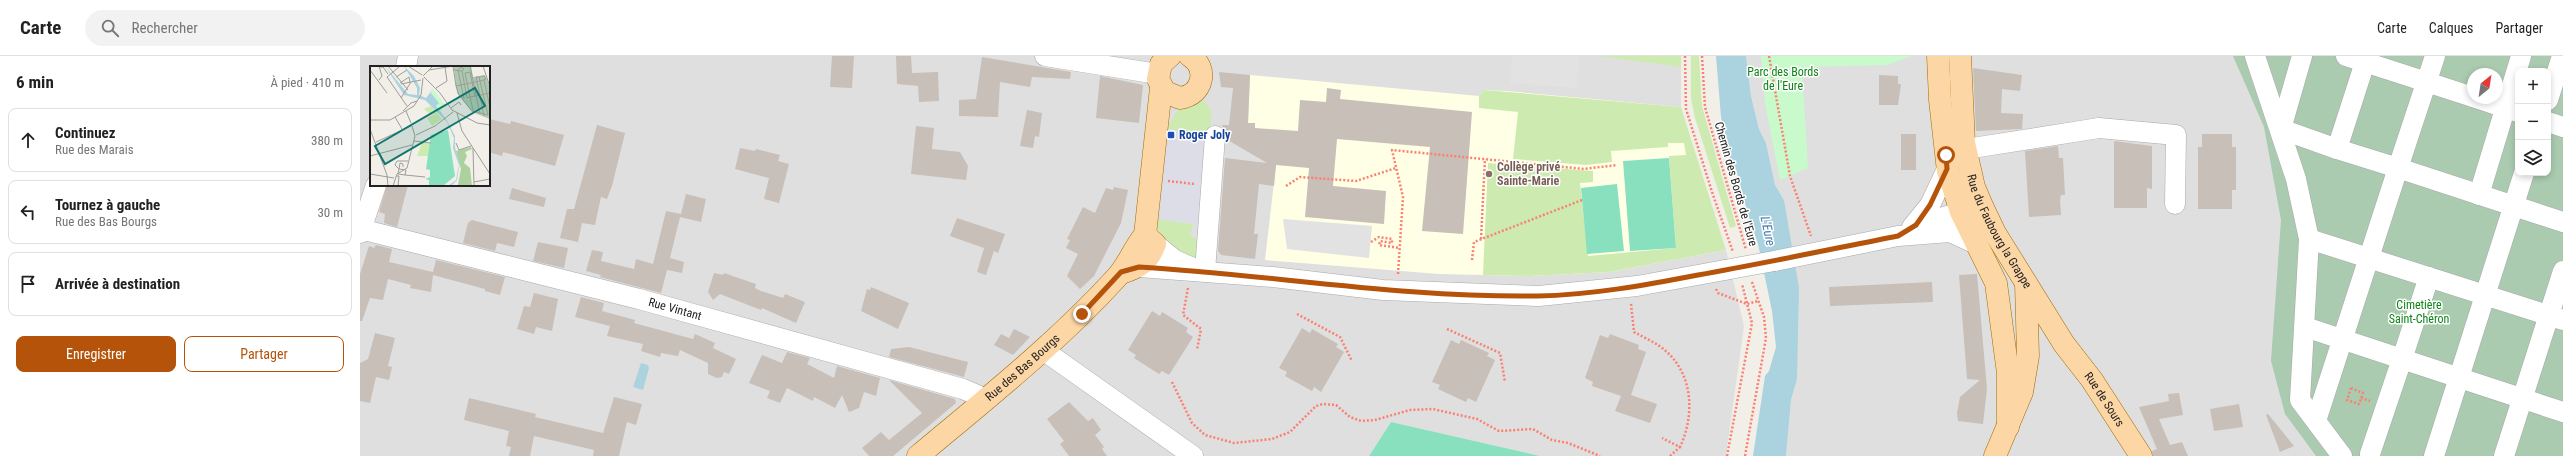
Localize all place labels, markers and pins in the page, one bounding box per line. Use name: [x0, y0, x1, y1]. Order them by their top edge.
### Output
place label: Roger Joly: [1179, 128, 1231, 142]
marker: Roger Joly: [1166, 130, 1176, 140]
place label: Collège privé Sainte-Marie: [1497, 160, 1560, 188]
marker: Collège privé Sainte-Marie: [1484, 169, 1494, 179]

